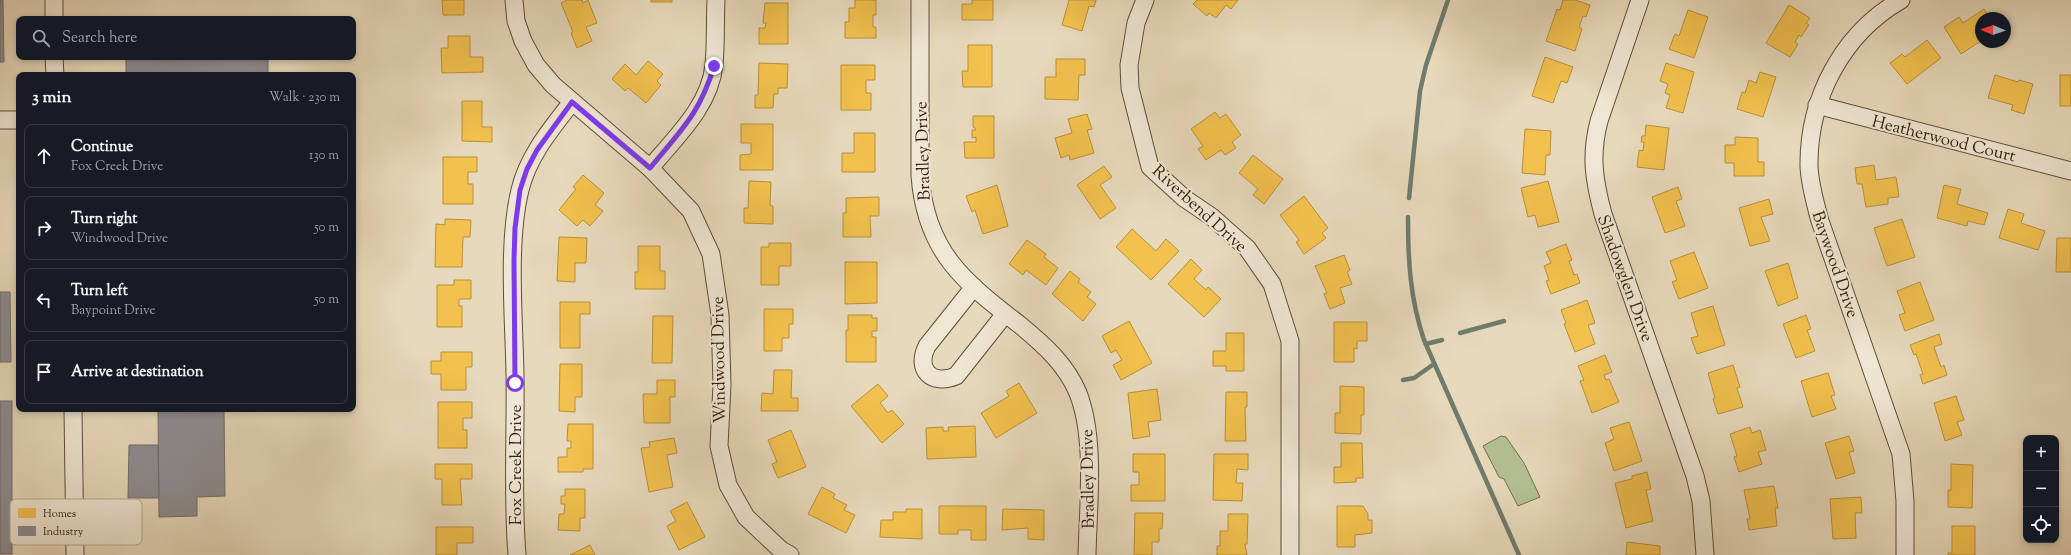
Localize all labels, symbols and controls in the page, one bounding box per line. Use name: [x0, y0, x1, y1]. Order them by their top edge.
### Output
north arrow: [1975, 12, 2011, 48]
search box: [16, 16, 356, 60]
icon: search: [30, 27, 52, 49]
text: Search here: [62, 28, 137, 49]
route end: [705, 57, 723, 75]
text: 3 min: [32, 86, 71, 110]
text: Walk · 230 m: [269, 89, 340, 107]
street label: Bradley Drive: [910, 101, 938, 201]
street label: Heatherwood Court: [1869, 110, 2018, 169]
text: Continue: [71, 137, 133, 158]
icon: ahead: [33, 145, 55, 167]
text: 130 m: [309, 147, 339, 165]
text: Fox Creek Drive: [71, 158, 163, 176]
street label: Riverbend Drive: [1146, 160, 1252, 259]
street label: Baywood Drive: [1805, 208, 1864, 321]
text: Turn right: [71, 209, 137, 230]
street label: Shadowglen Drive: [1590, 212, 1658, 346]
icon: right: [33, 217, 55, 239]
text: 50 m: [314, 219, 339, 237]
text: Windwood Drive: [71, 230, 168, 248]
text: Turn left: [71, 281, 128, 302]
icon: left: [33, 289, 55, 311]
text: 50 m: [314, 291, 339, 309]
street label: Windwood Drive: [707, 296, 733, 424]
text: Baypoint Drive: [71, 302, 156, 320]
icon: arrive: [33, 361, 55, 383]
text: Arrive at destination: [71, 362, 204, 383]
route start: [506, 374, 524, 392]
street label: Fox Creek Drive: [505, 405, 529, 525]
street label: Bradley Drive: [1076, 429, 1102, 529]
map controls: [2023, 435, 2059, 543]
button: +: [2023, 435, 2059, 471]
button: −: [2023, 471, 2059, 507]
legend: [10, 499, 142, 545]
text: Homes: [43, 506, 76, 522]
button: locate: [2023, 507, 2059, 543]
text: Industry: [43, 524, 84, 540]

